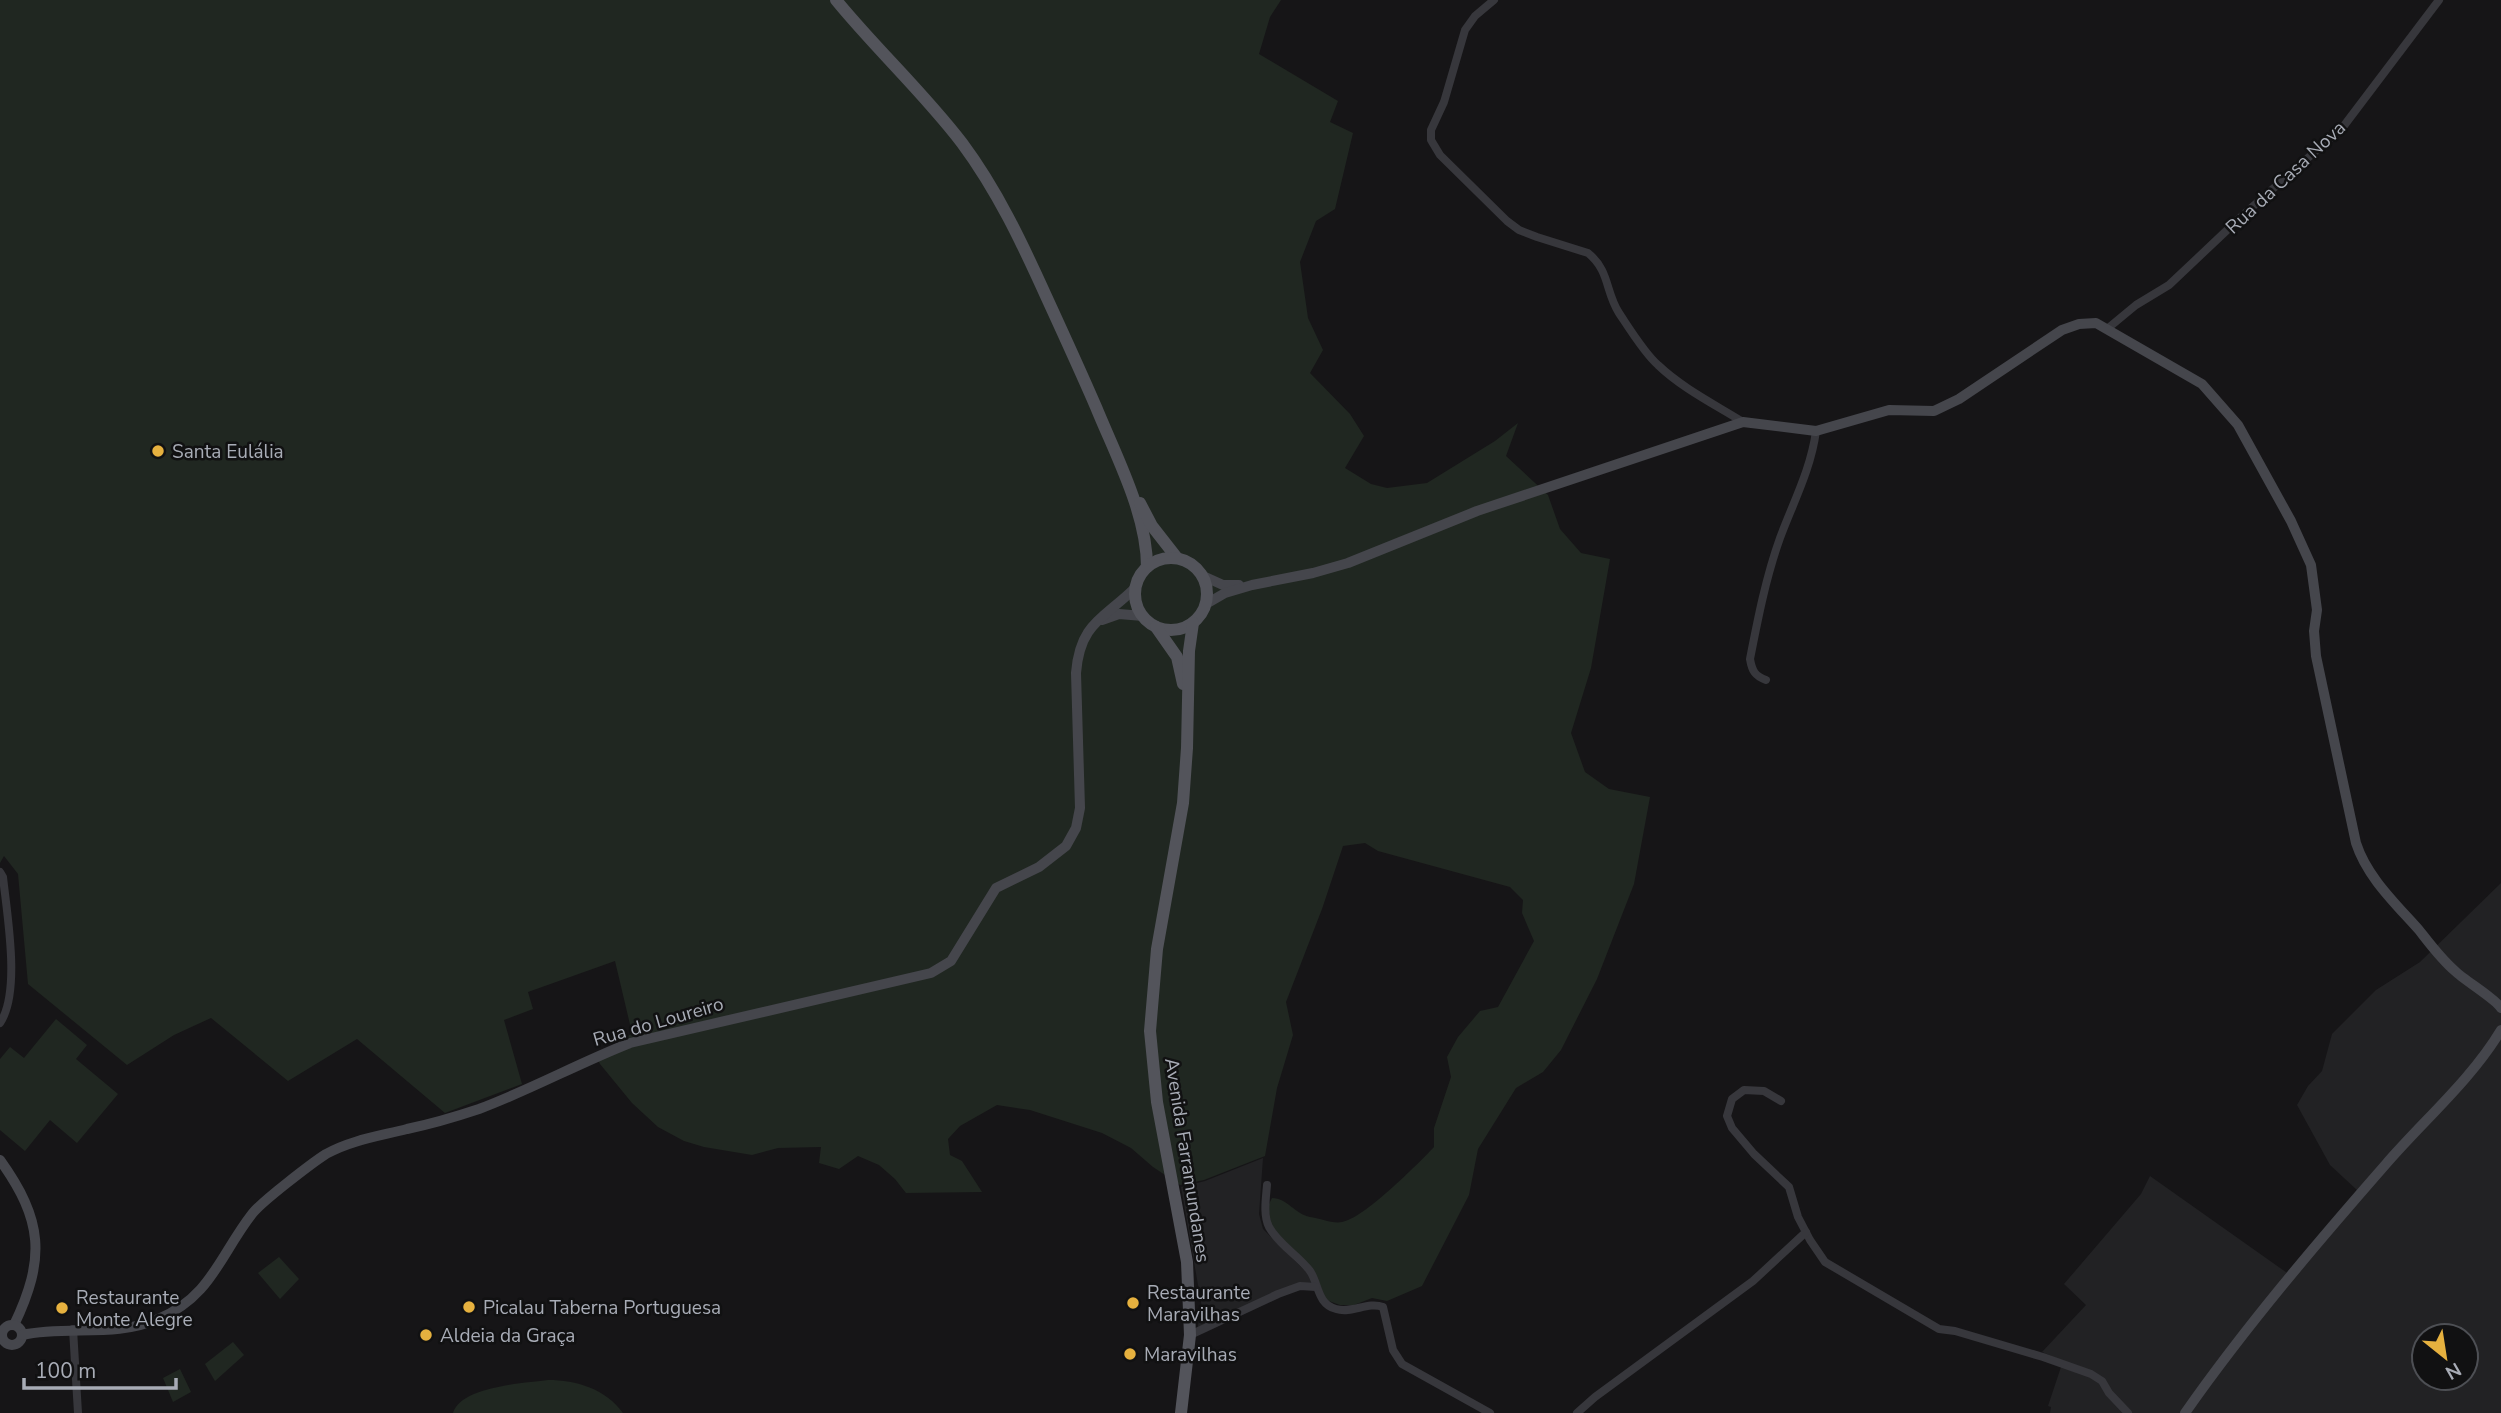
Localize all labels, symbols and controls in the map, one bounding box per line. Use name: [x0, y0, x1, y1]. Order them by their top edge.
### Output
street label: Rua da Casa Nova: [2220, 115, 2351, 240]
place label: Santa Eulália: [172, 439, 284, 465]
marker: Santa Eulália: [150, 443, 166, 459]
street label: Rua do Loureiro: [590, 991, 727, 1053]
street label: Avenida Farramundanes: [1158, 1056, 1216, 1264]
place label: Restaurante Maravilhas: [1147, 1280, 1250, 1328]
place label: Restaurante Monte Alegre: [76, 1285, 193, 1333]
place label: Picalau Taberna Portuguesa: [483, 1295, 721, 1321]
marker: Restaurante Maravilhas: [1125, 1295, 1141, 1311]
marker: Picalau Taberna Portuguesa: [461, 1299, 477, 1315]
marker: Restaurante Monte Alegre: [54, 1300, 70, 1316]
north arrow: [2410, 1322, 2480, 1392]
place label: Aldeia da Graça: [440, 1323, 575, 1349]
marker: Aldeia da Graça: [418, 1327, 434, 1343]
place label: Maravilhas: [1144, 1342, 1237, 1368]
scale bar: [24, 1346, 177, 1390]
marker: Maravilhas: [1122, 1346, 1138, 1362]
text: N: [2440, 1356, 2466, 1386]
text: 100 m: [35, 1357, 96, 1385]

